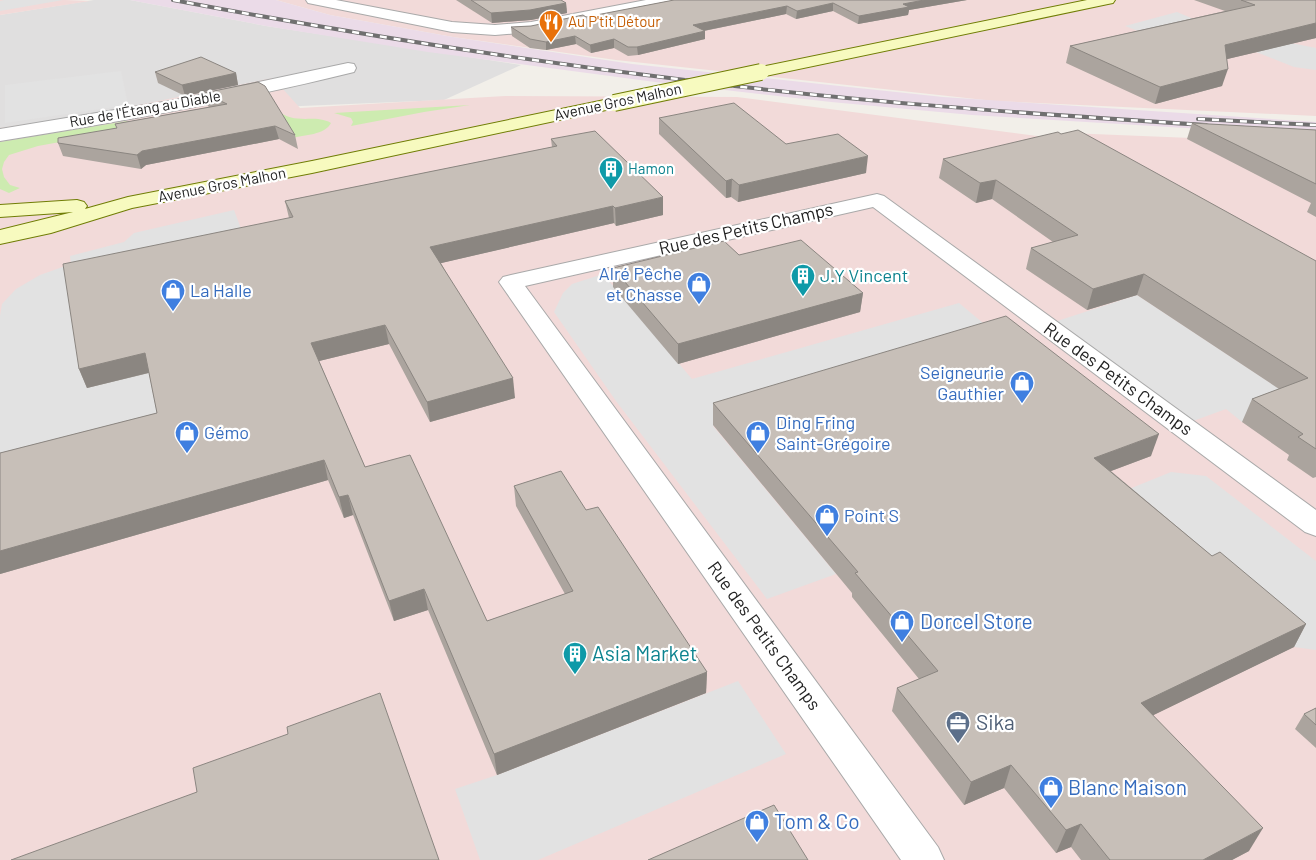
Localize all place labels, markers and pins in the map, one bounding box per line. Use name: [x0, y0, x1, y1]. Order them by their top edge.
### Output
restaurant icon: Au P'tit Détour: [538, 9, 564, 43]
place label: Au P'tit Détour: [568, 12, 661, 30]
building icon: Hamon: [598, 156, 624, 190]
place label: Hamon: [628, 159, 674, 177]
place label: Alré Pêche et Chasse: [599, 262, 682, 305]
building icon: J.Y Vincent: [790, 263, 816, 297]
place label: J.Y Vincent: [820, 264, 908, 286]
shop icon: Alré Pêche et Chasse: [686, 271, 712, 305]
shop icon: La Halle: [160, 278, 186, 312]
place label: La Halle: [190, 279, 252, 301]
place label: Seigneurie Gauthier: [920, 361, 1004, 404]
shop icon: Seigneurie Gauthier: [1009, 370, 1035, 404]
place label: Ding Fring Saint-Grégoire: [776, 411, 891, 454]
shop icon: Gémo: [174, 420, 200, 454]
shop icon: Ding Fring Saint-Grégoire: [745, 420, 771, 454]
place label: Gémo: [204, 421, 249, 443]
shop icon: Point S: [814, 503, 840, 537]
place label: Point S: [844, 504, 899, 526]
place label: Dorcel Store: [920, 608, 1033, 633]
shop icon: Dorcel Store: [889, 609, 915, 643]
place label: Asia Market: [592, 640, 697, 665]
building icon: Asia Market: [562, 641, 588, 675]
place label: Sika: [976, 709, 1015, 734]
office icon: Sika: [945, 710, 971, 744]
place label: Blanc Maison: [1068, 774, 1187, 799]
shop icon: Blanc Maison: [1038, 775, 1064, 809]
place label: Tom & Co: [774, 808, 860, 833]
shop icon: Tom & Co: [744, 809, 770, 843]

